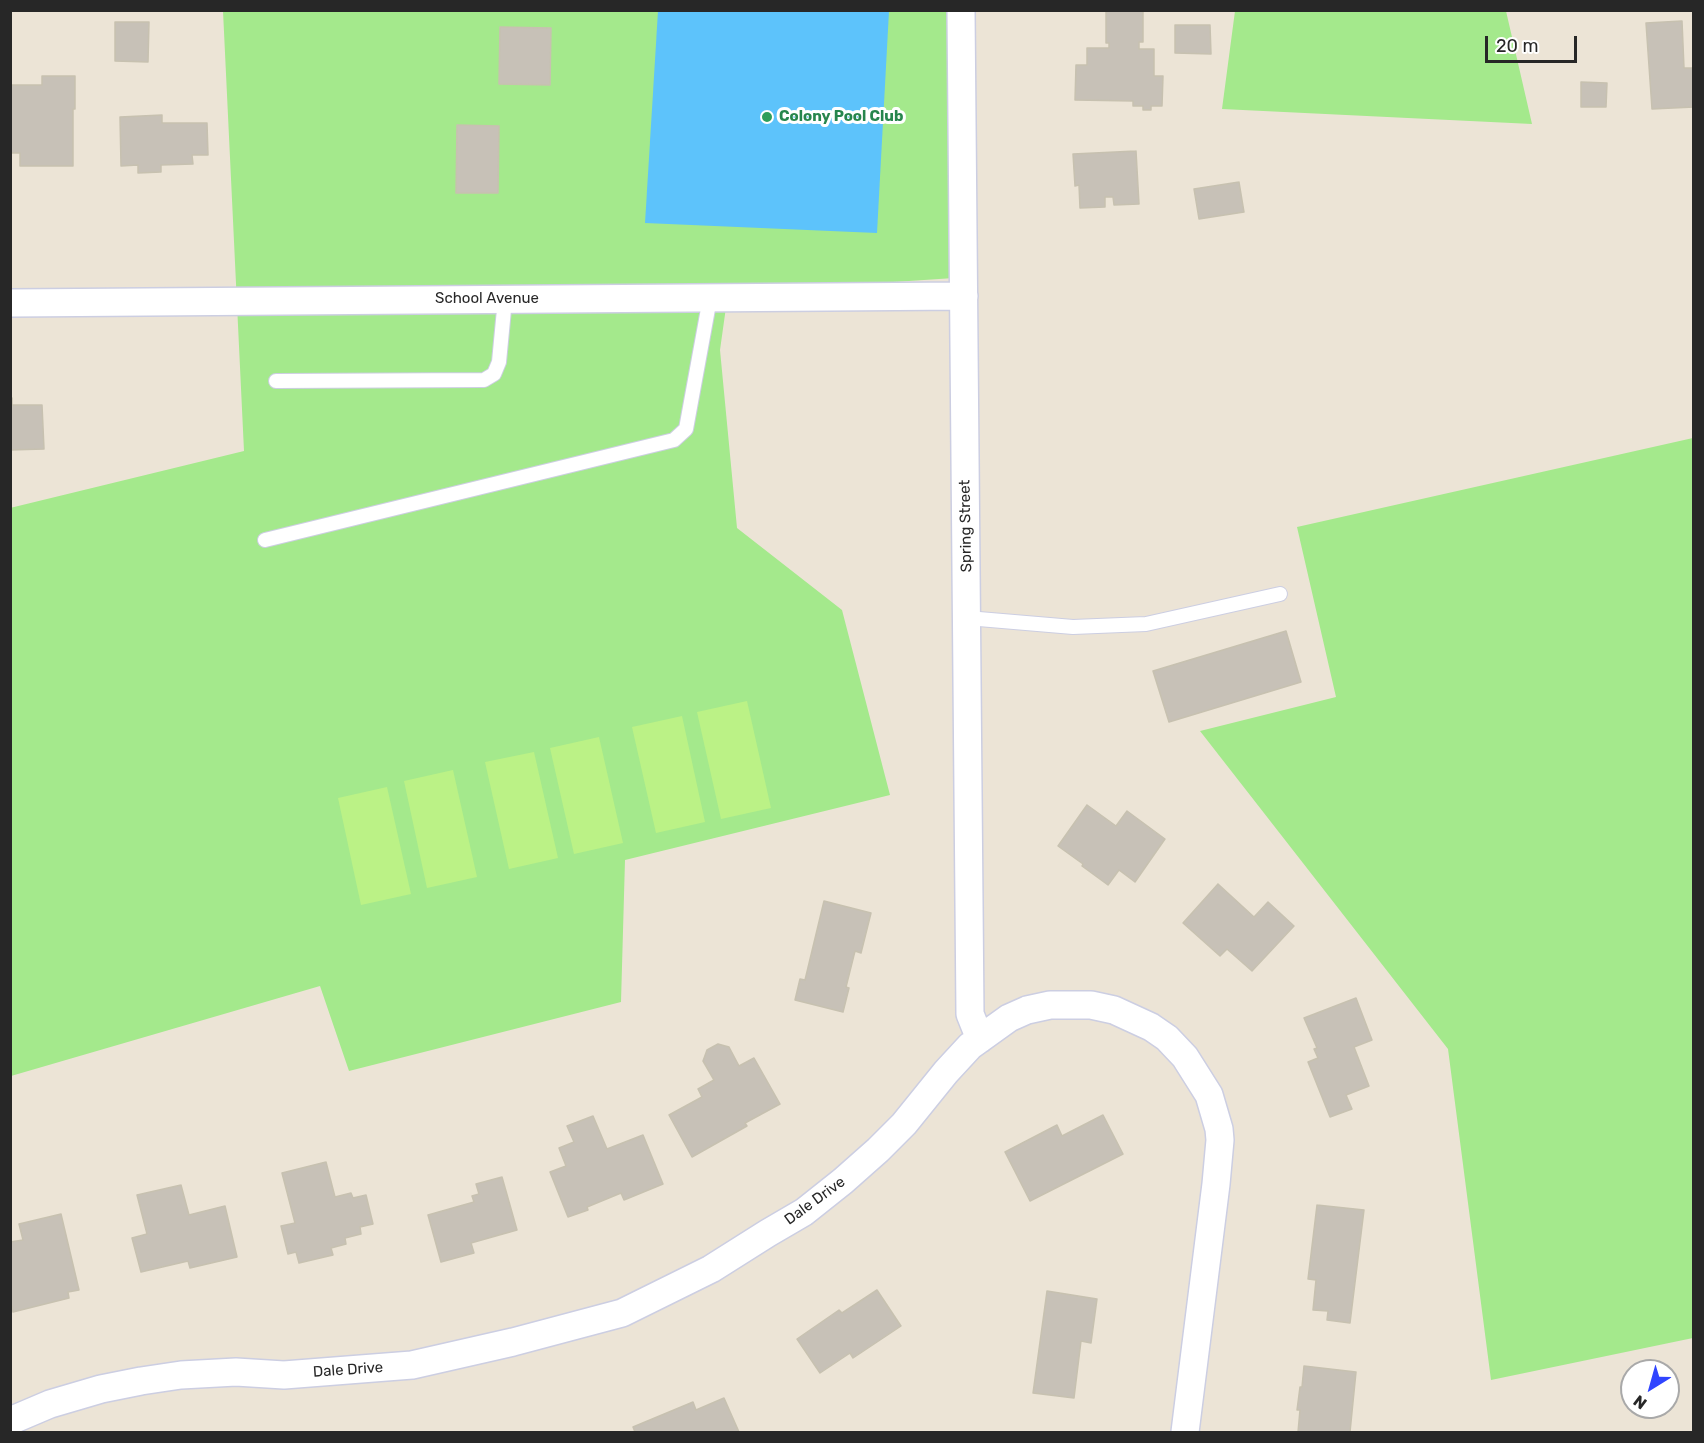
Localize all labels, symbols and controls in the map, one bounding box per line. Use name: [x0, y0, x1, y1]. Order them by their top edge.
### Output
scale bar: [1488, 24, 1580, 62]
text: 20 m: [1496, 35, 1538, 57]
place label: Colony Pool Club: [779, 108, 903, 126]
marker: Colony Pool Club: [760, 110, 774, 124]
street label: School Avenue: [435, 290, 539, 308]
street label: Spring Street: [956, 480, 976, 572]
street label: Dale Drive: [781, 1173, 849, 1229]
street label: Dale Drive: [312, 1359, 384, 1381]
north arrow: [1620, 1359, 1680, 1419]
text: N: [1630, 1391, 1650, 1413]

